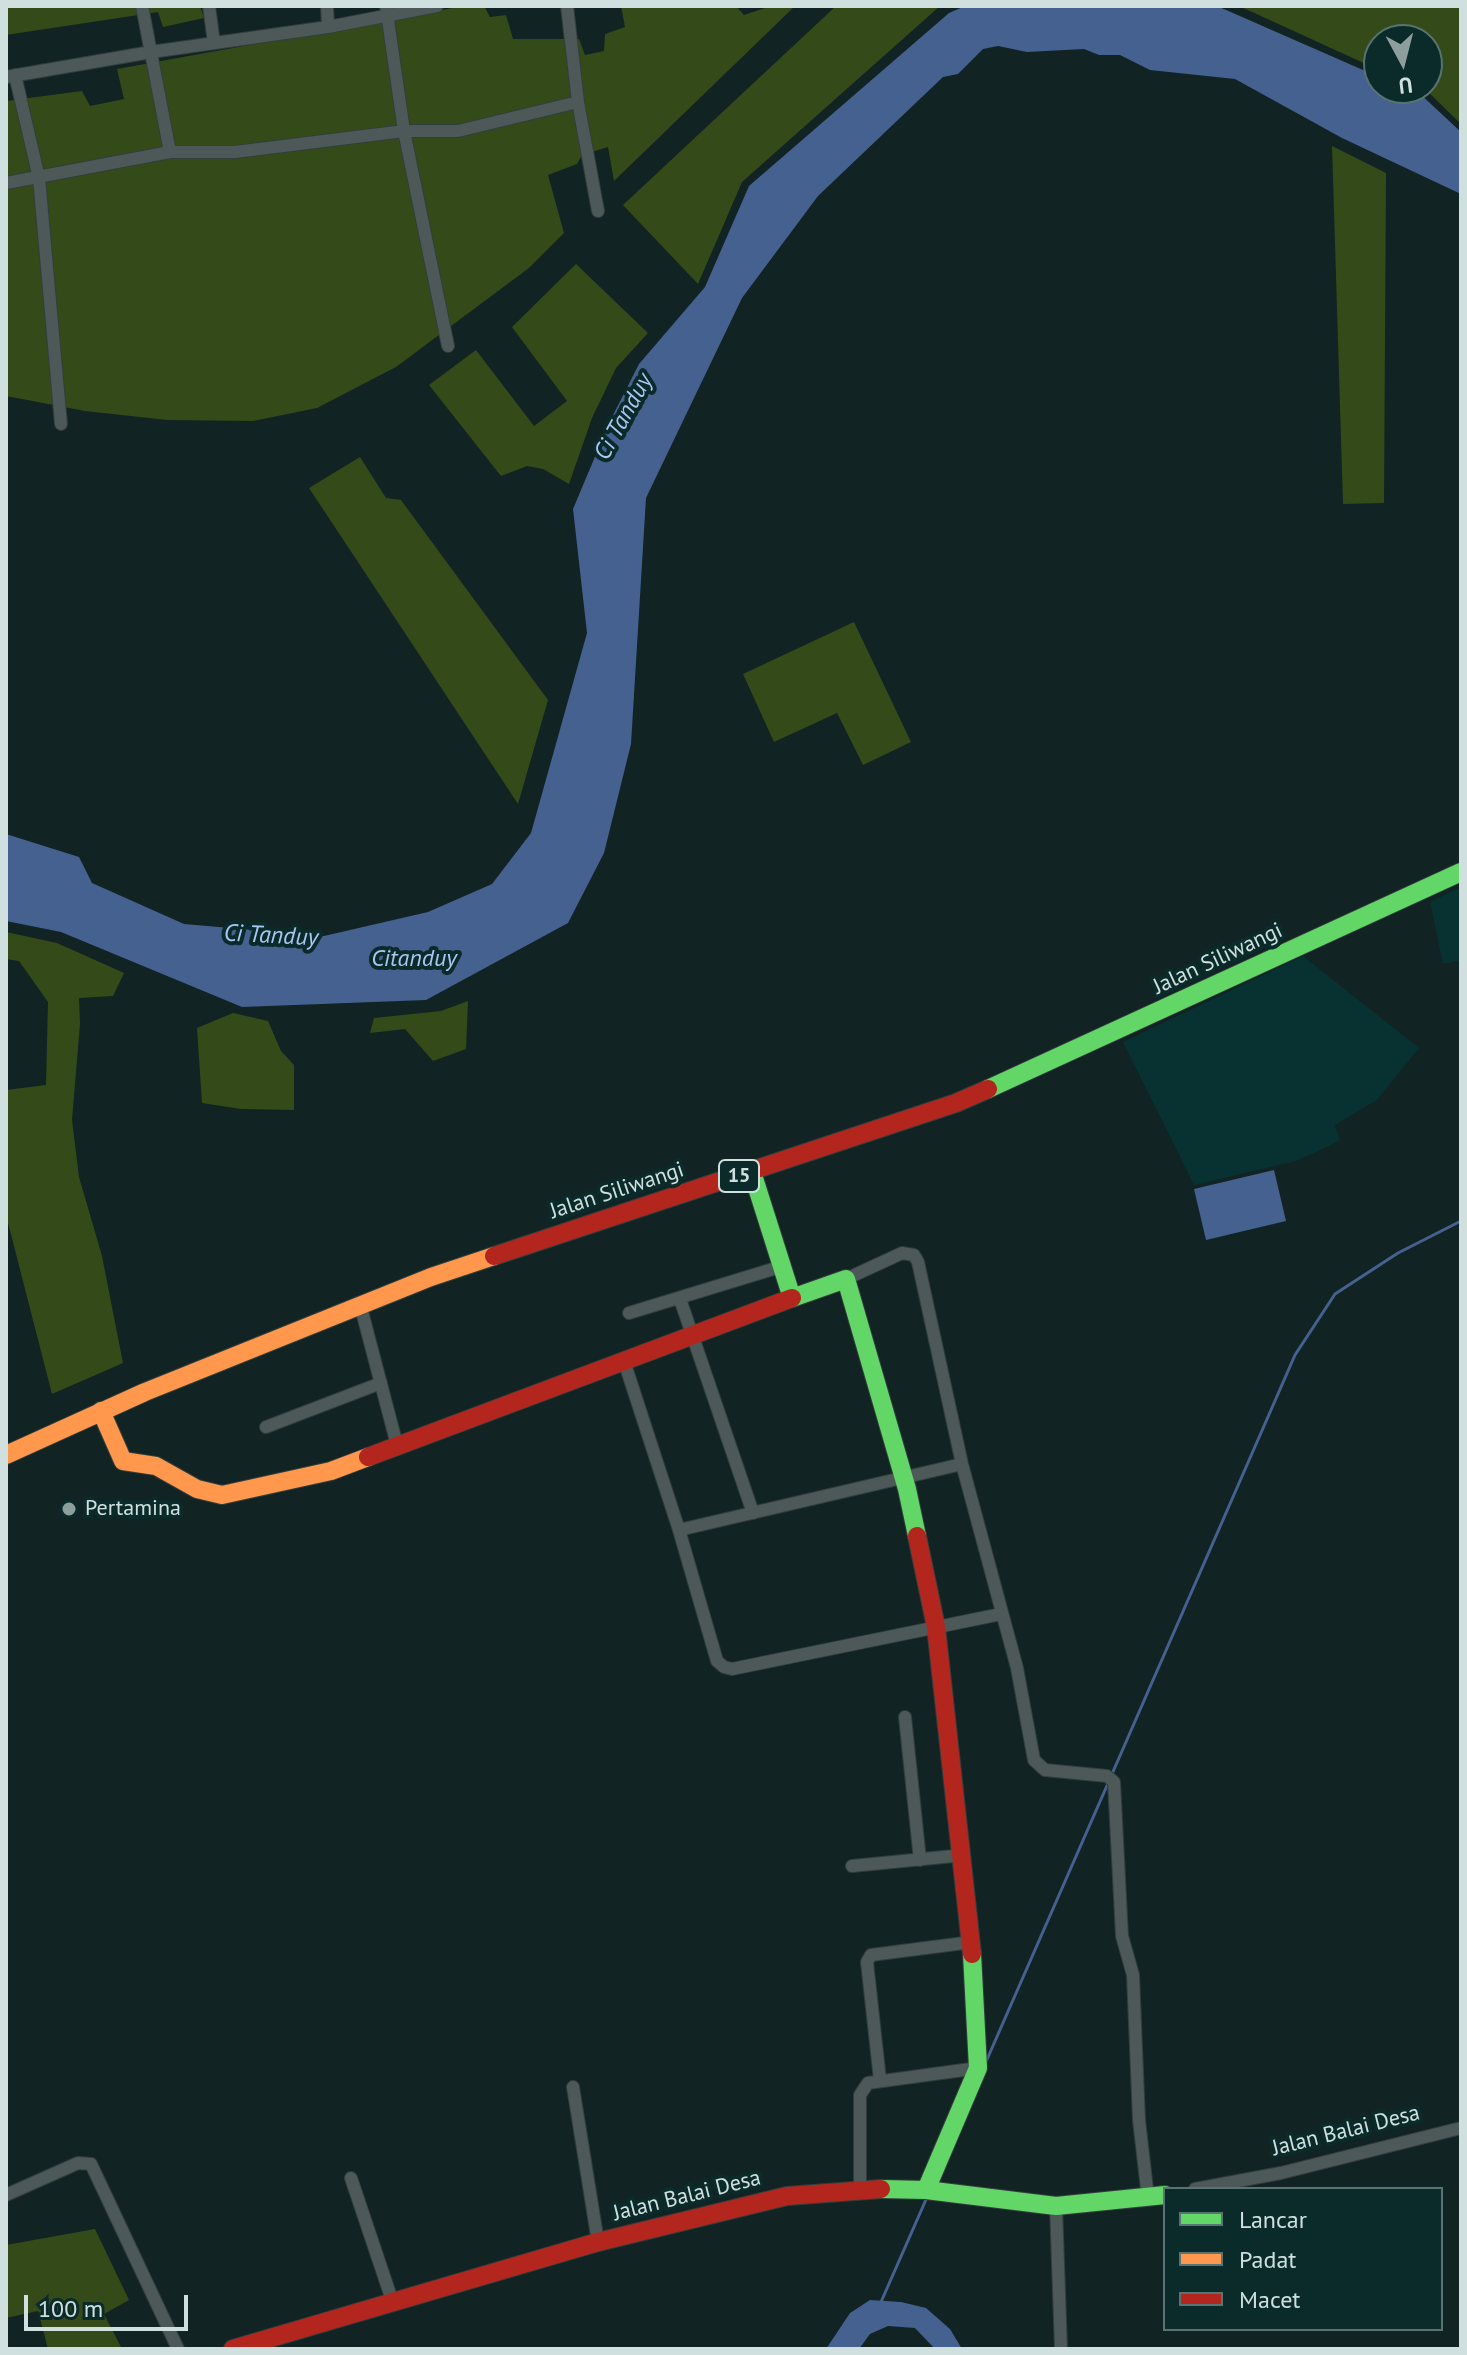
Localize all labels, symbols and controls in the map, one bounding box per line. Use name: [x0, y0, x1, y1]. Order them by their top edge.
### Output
north arrow: [1363, 24, 1443, 104]
text: U: [1397, 71, 1414, 101]
water label: Ci Tanduy: [589, 369, 659, 465]
street label: Jalan Siliwangi: [1149, 918, 1287, 1000]
water label: Ci Tanduy: [223, 919, 319, 953]
water label: Citanduy: [371, 945, 457, 973]
street label: Jalan Siliwangi: [547, 1157, 687, 1225]
road number: 15: [719, 1160, 759, 1192]
place label: Pertamina: [85, 1496, 181, 1522]
marker: Pertamina: [60, 1500, 78, 1518]
street label: Jalan Balai Desa: [1269, 2100, 1423, 2162]
street label: Jalan Balai Desa: [610, 2165, 764, 2227]
legend: [1163, 2187, 1443, 2331]
text: Lancar: [1239, 2204, 1307, 2235]
text: Padat: [1239, 2244, 1296, 2275]
scale bar: [28, 2279, 192, 2329]
text: Macet: [1239, 2284, 1301, 2315]
text: 100 m: [38, 2293, 103, 2324]

